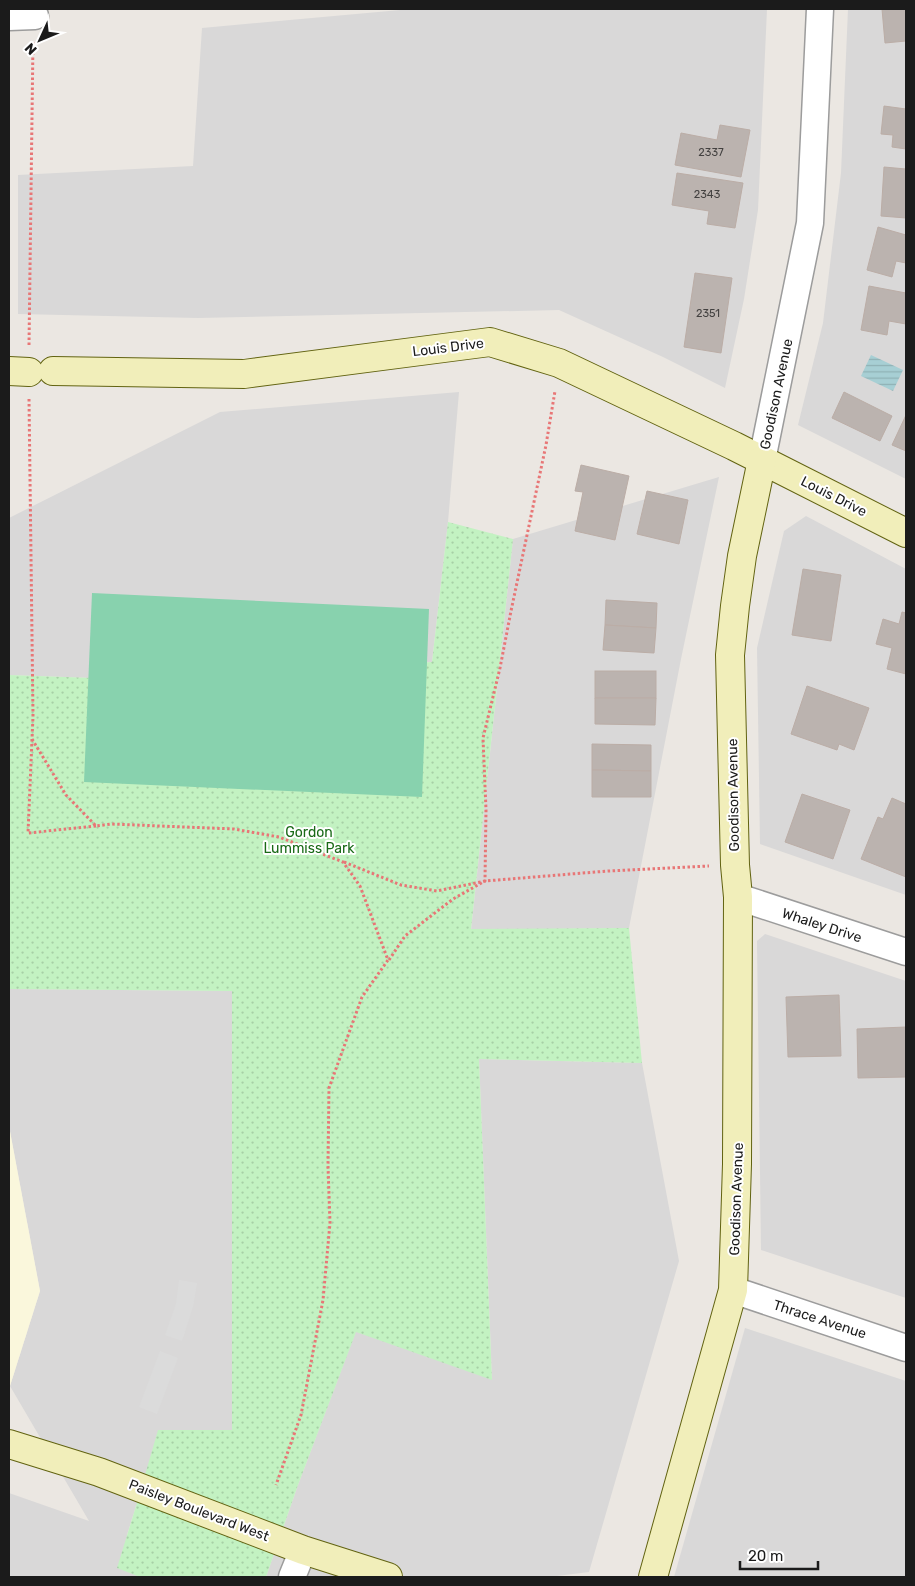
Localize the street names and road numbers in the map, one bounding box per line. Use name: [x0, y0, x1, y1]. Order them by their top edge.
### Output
street label: Louis Drive: [411, 335, 485, 360]
street label: Goodison Avenue: [756, 337, 797, 451]
street label: Louis Drive: [798, 473, 870, 520]
street label: Goodison Avenue: [724, 738, 743, 852]
street label: Whaley Drive: [780, 905, 864, 946]
street label: Goodison Avenue: [726, 1142, 747, 1256]
street label: Thrace Avenue: [771, 1296, 869, 1343]
street label: Paisley Boulevard West: [126, 1476, 272, 1545]

